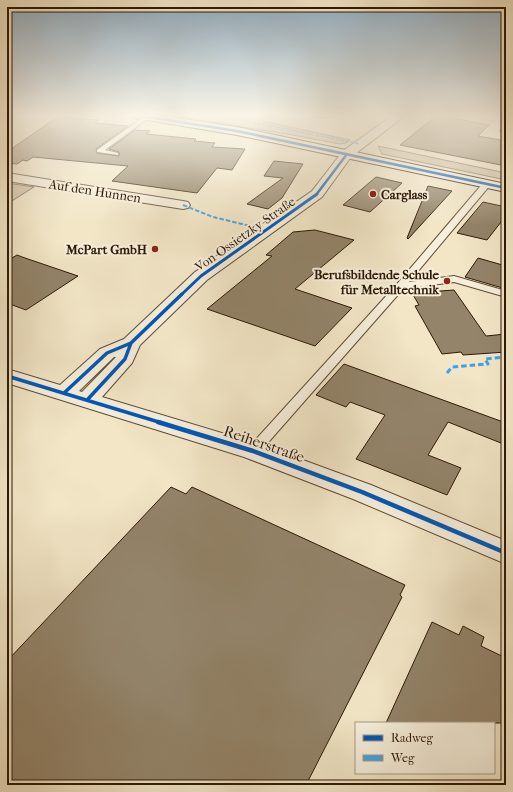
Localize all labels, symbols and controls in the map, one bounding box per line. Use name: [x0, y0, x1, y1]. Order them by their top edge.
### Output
street label: Auf den Hunnen: [47, 176, 143, 206]
place label: Carglass: [381, 187, 428, 203]
marker: Carglass: [368, 189, 378, 199]
street label: Von-Ossietzky-Straße: [191, 193, 299, 275]
place label: McPart GmbH: [65, 242, 148, 257]
marker: McPart GmbH: [150, 244, 160, 254]
place label: Berufsbildende Schule für Metalltechnik: [314, 267, 440, 297]
marker: Berufsbildende Schule für Metalltechnik: [442, 276, 452, 286]
street label: Reiherstraße: [221, 422, 307, 466]
legend: [355, 722, 495, 774]
text: Radweg: [391, 731, 434, 745]
text: Weg: [390, 751, 415, 765]

